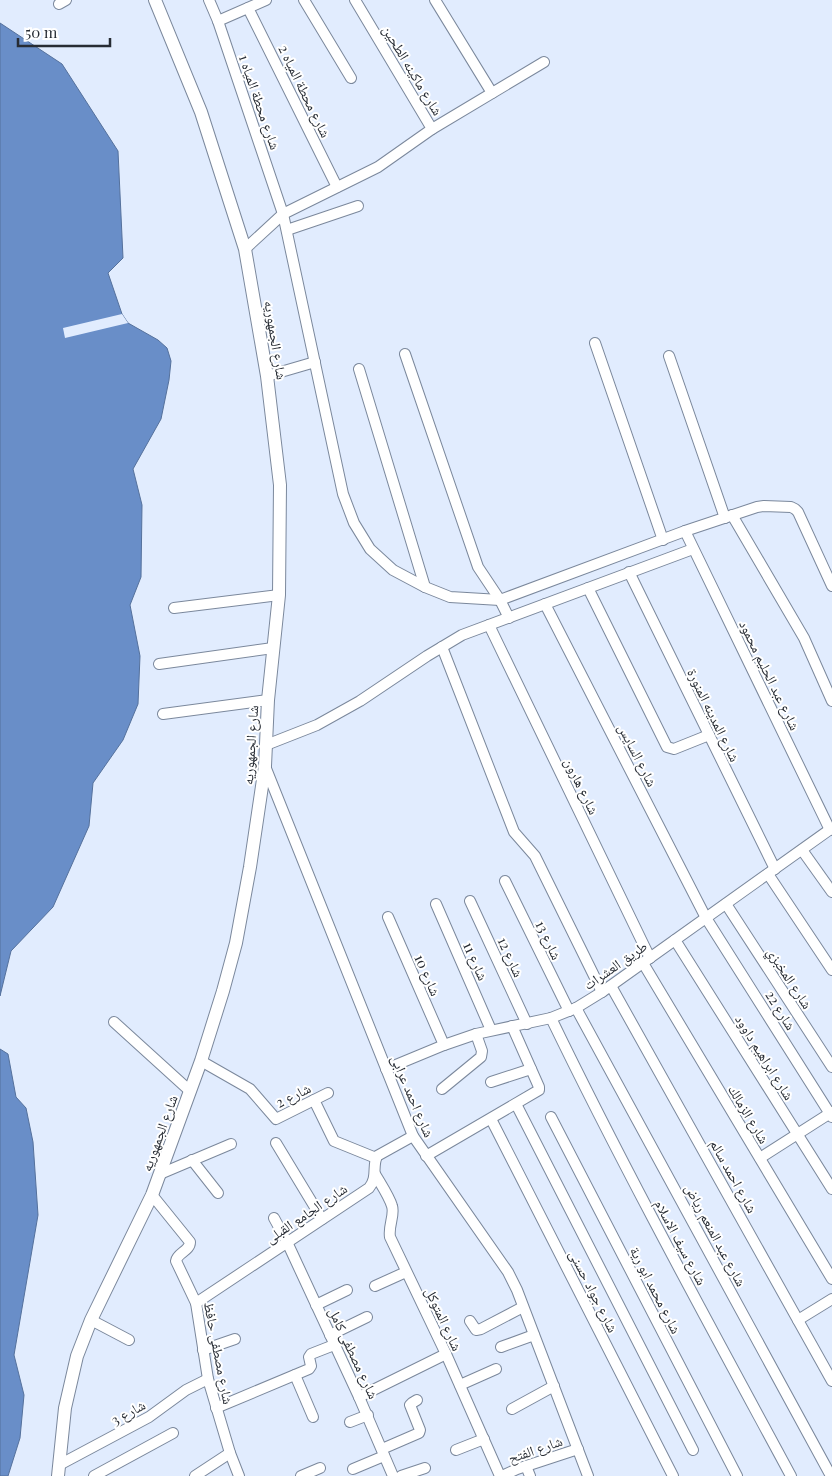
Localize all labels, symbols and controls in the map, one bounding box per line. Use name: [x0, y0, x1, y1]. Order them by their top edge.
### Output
scale bar: [18, 15, 110, 47]
street label: شارع ماكينه الطحين: [378, 21, 448, 119]
text: 50 m: [25, 22, 58, 42]
street label: شارع محطة المياه 2: [273, 41, 336, 141]
street label: شارع محطة المياه 1: [234, 52, 285, 152]
street label: شارع الجمهوريه: [259, 299, 292, 381]
street label: شارع عبد الحليم محمود: [734, 617, 805, 734]
street label: شارع المدينه المنورة: [682, 665, 745, 765]
street label: شارع الجمهوريه: [238, 704, 263, 786]
street label: شارع السايس: [613, 720, 662, 790]
street label: شارع هارون: [559, 754, 604, 818]
street label: شارع 13: [530, 917, 567, 963]
street label: شارع 12: [493, 934, 528, 980]
street label: طريق العشرات: [580, 936, 651, 995]
street label: شارع 11: [458, 939, 493, 984]
street label: شارع المخبزي: [761, 944, 817, 1014]
street label: شارع 10: [410, 951, 446, 999]
street label: شارع 22: [761, 987, 801, 1034]
street label: شارع ابراهيم داوود: [730, 1011, 799, 1104]
street label: شارع احمد عرابى: [386, 1052, 439, 1141]
street label: شارع 2: [272, 1078, 314, 1113]
street label: شارع الزمالك: [723, 1081, 774, 1147]
street label: شارع الجمهوريه: [136, 1092, 183, 1174]
street label: شارع احمد سالم: [705, 1136, 762, 1217]
street label: شارع الجامع القبلى: [261, 1179, 351, 1248]
street label: شارع عبد المنعم رياض: [680, 1181, 751, 1290]
street label: شارع سيف الاسلام: [650, 1196, 712, 1289]
street label: شارع محمد ابو رية: [625, 1243, 686, 1337]
street label: شارع جواد حسنى: [564, 1247, 623, 1336]
street label: شارع المتوكل: [420, 1284, 467, 1354]
street label: شارع مصطفى حافظ: [199, 1300, 238, 1406]
street label: شارع مصطفى كامل: [324, 1304, 383, 1402]
street label: شارع 3: [107, 1395, 149, 1430]
street label: شارع الفتح: [505, 1431, 565, 1468]

